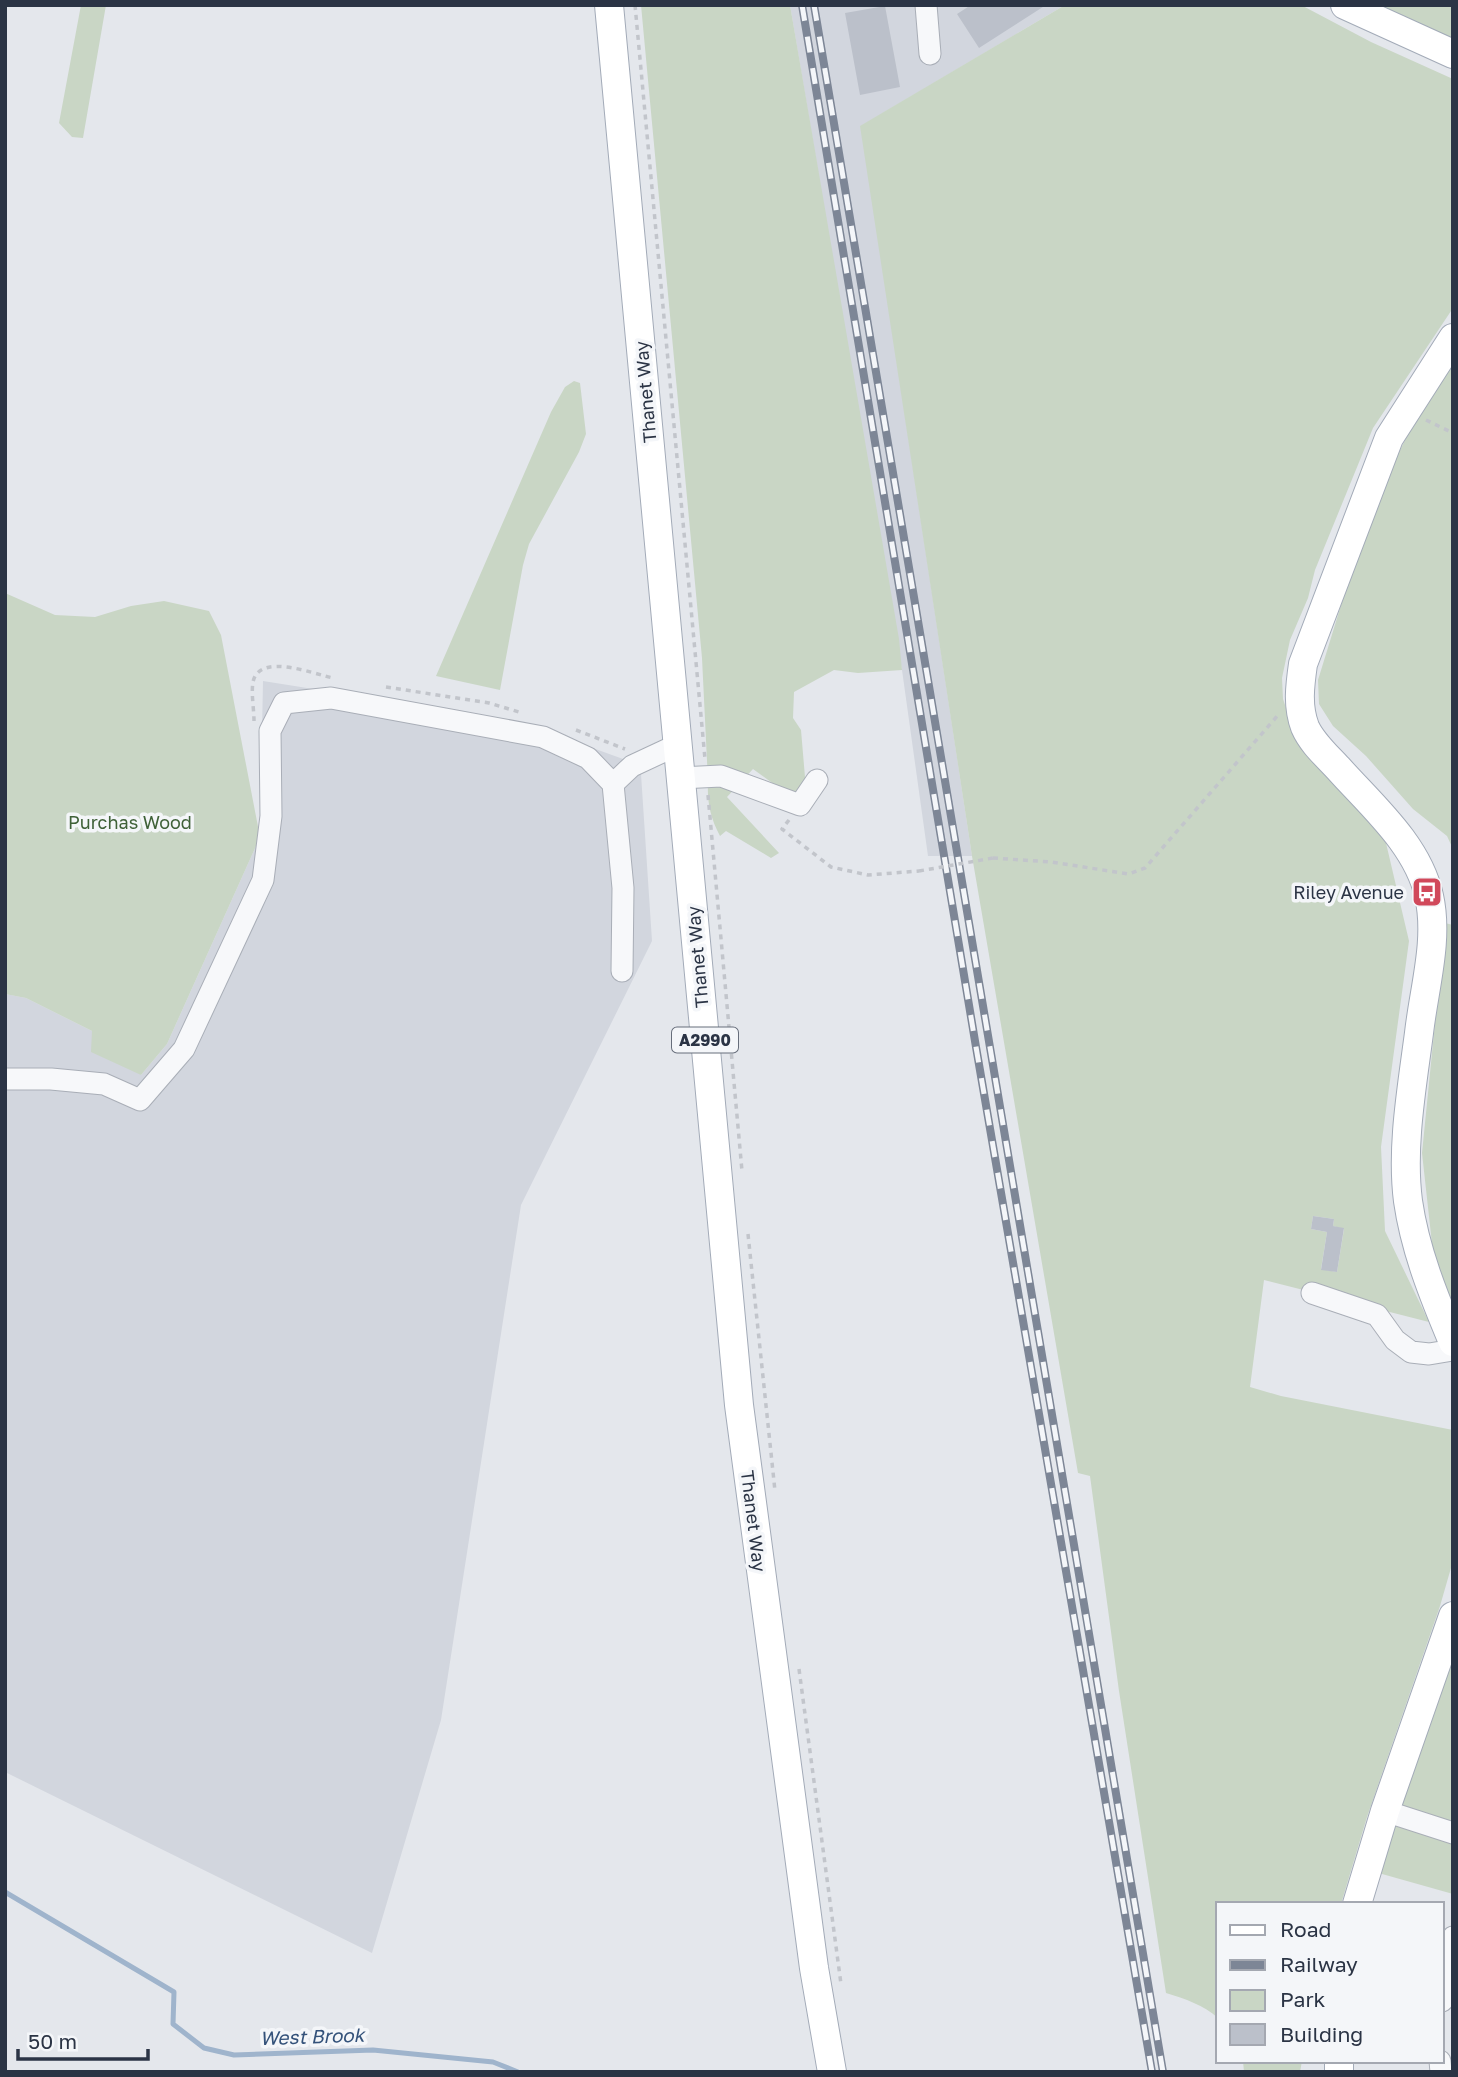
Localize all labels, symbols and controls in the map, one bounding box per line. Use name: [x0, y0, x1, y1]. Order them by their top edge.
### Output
street label: Thanet Way: [630, 340, 660, 444]
park label: Purchas Wood: [68, 811, 192, 833]
bus stop icon: Riley Avenue: [1410, 875, 1444, 909]
place label: Riley Avenue: [1293, 881, 1404, 903]
street label: Thanet Way: [682, 905, 712, 1009]
road number: A2990: [672, 1028, 738, 1052]
street label: Thanet Way: [737, 1469, 771, 1573]
legend: [1216, 1902, 1444, 2063]
text: Road: [1280, 1916, 1331, 1942]
text: Railway: [1280, 1951, 1358, 1977]
text: Park: [1280, 1986, 1326, 2012]
scale bar: [18, 2018, 147, 2062]
text: Building: [1280, 2021, 1363, 2047]
water label: West Brook: [259, 2023, 367, 2049]
text: 50 m: [28, 2028, 77, 2054]

